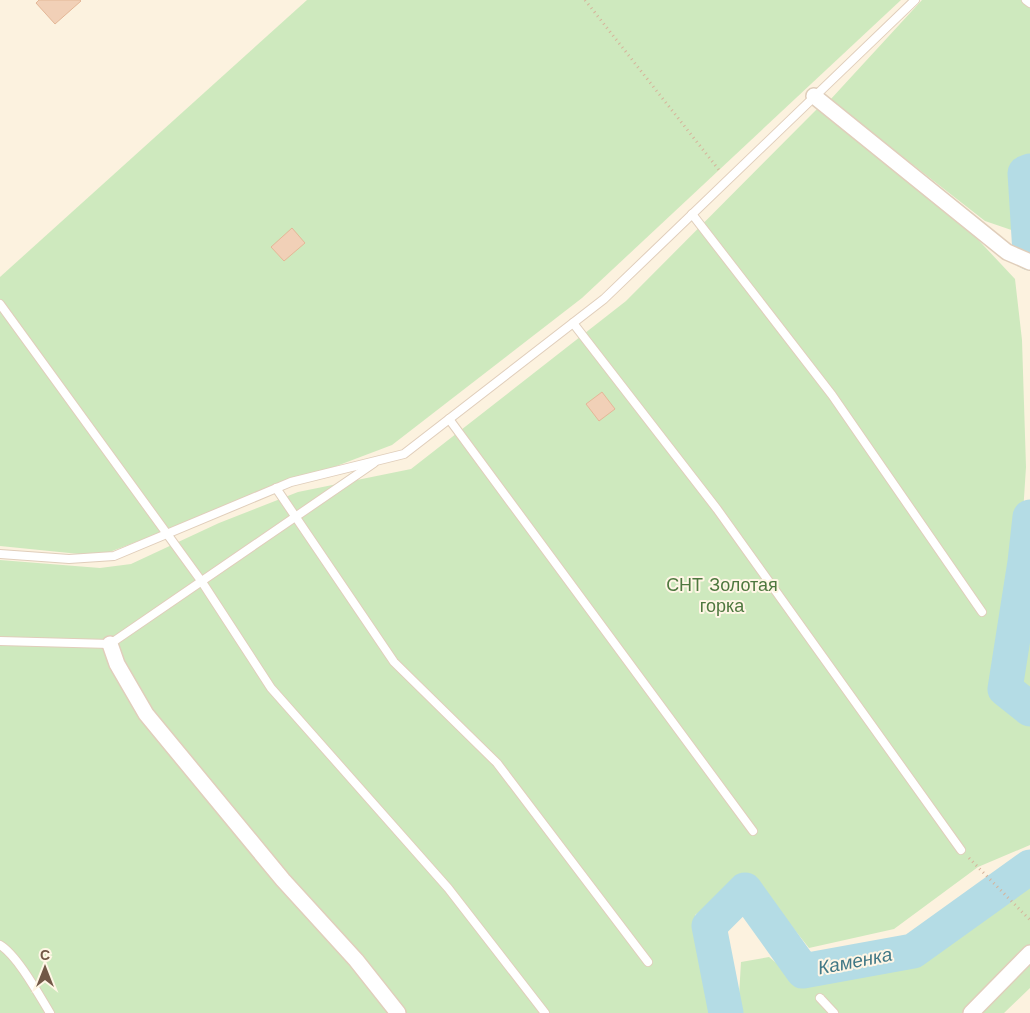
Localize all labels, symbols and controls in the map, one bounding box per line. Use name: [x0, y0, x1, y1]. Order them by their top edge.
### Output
park label: СНТ Золотая горка: [666, 574, 778, 616]
north arrow: [20, 943, 70, 993]
water label: Каменка: [816, 943, 894, 979]
text: С: [40, 947, 50, 963]

